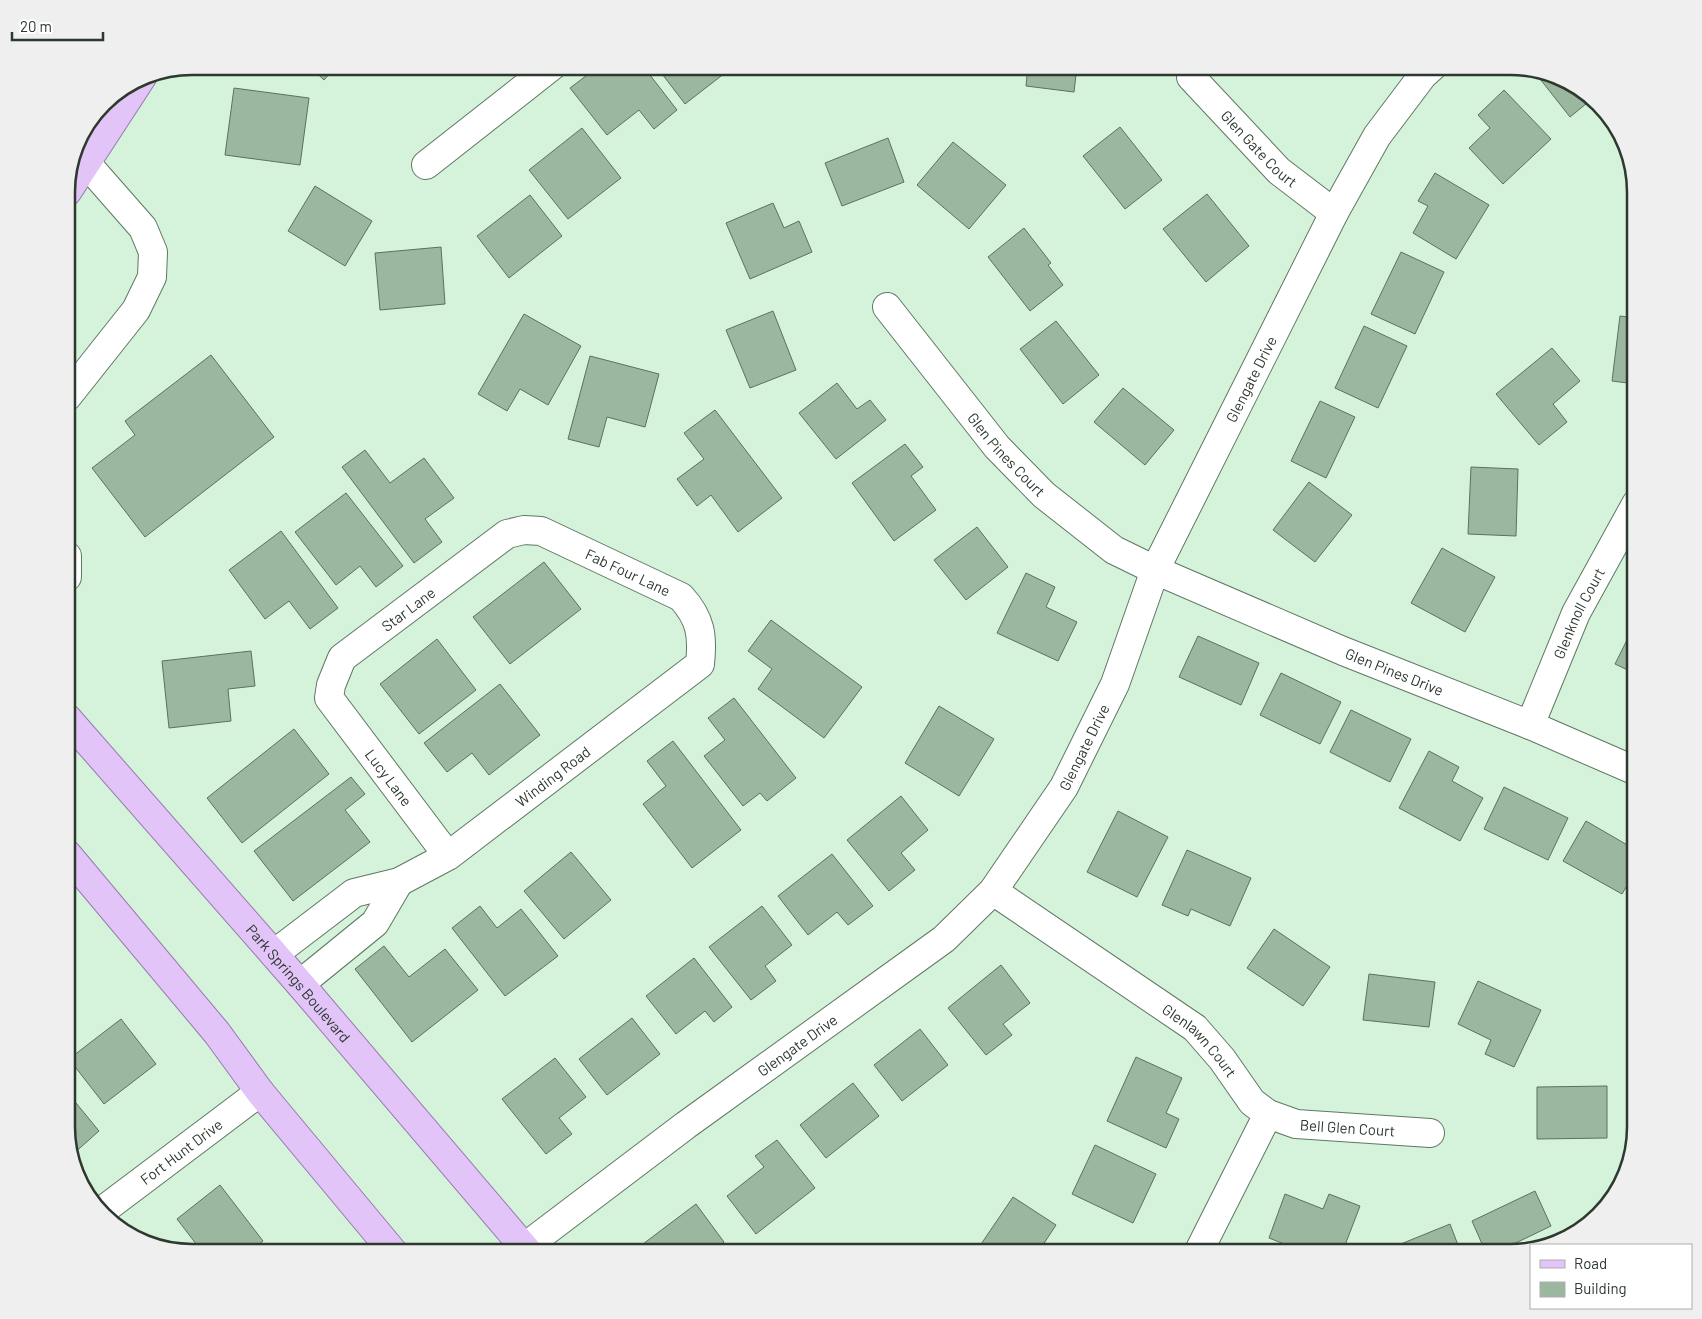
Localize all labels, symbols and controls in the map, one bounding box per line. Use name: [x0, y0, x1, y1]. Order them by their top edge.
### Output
scale bar: [12, 10, 104, 42]
text: 20 m: [20, 17, 52, 35]
street label: Glen Gate Court: [1218, 106, 1301, 191]
street label: Glengate Drive: [1222, 333, 1280, 425]
street label: Glen Pines Court: [964, 409, 1049, 500]
street label: Fab Four Lane: [583, 544, 673, 600]
street label: Glenknoll Court: [1549, 565, 1608, 661]
street label: Star Lane: [378, 583, 438, 635]
street label: Glen Pines Drive: [1343, 644, 1446, 699]
street label: Glengate Drive: [1055, 701, 1113, 793]
street label: Winding Road: [512, 742, 594, 810]
street label: Lucy Lane: [362, 745, 416, 809]
street label: Park Springs Boulevard: [243, 920, 355, 1046]
street label: Glenlawn Court: [1159, 1000, 1241, 1080]
street label: Glengate Drive: [754, 1010, 841, 1080]
street label: Fort Hunt Drive: [136, 1115, 226, 1188]
street label: Bell Glen Court: [1299, 1115, 1396, 1140]
legend: [1530, 1244, 1692, 1309]
text: Road: [1574, 1254, 1607, 1272]
text: Building: [1574, 1279, 1627, 1297]

